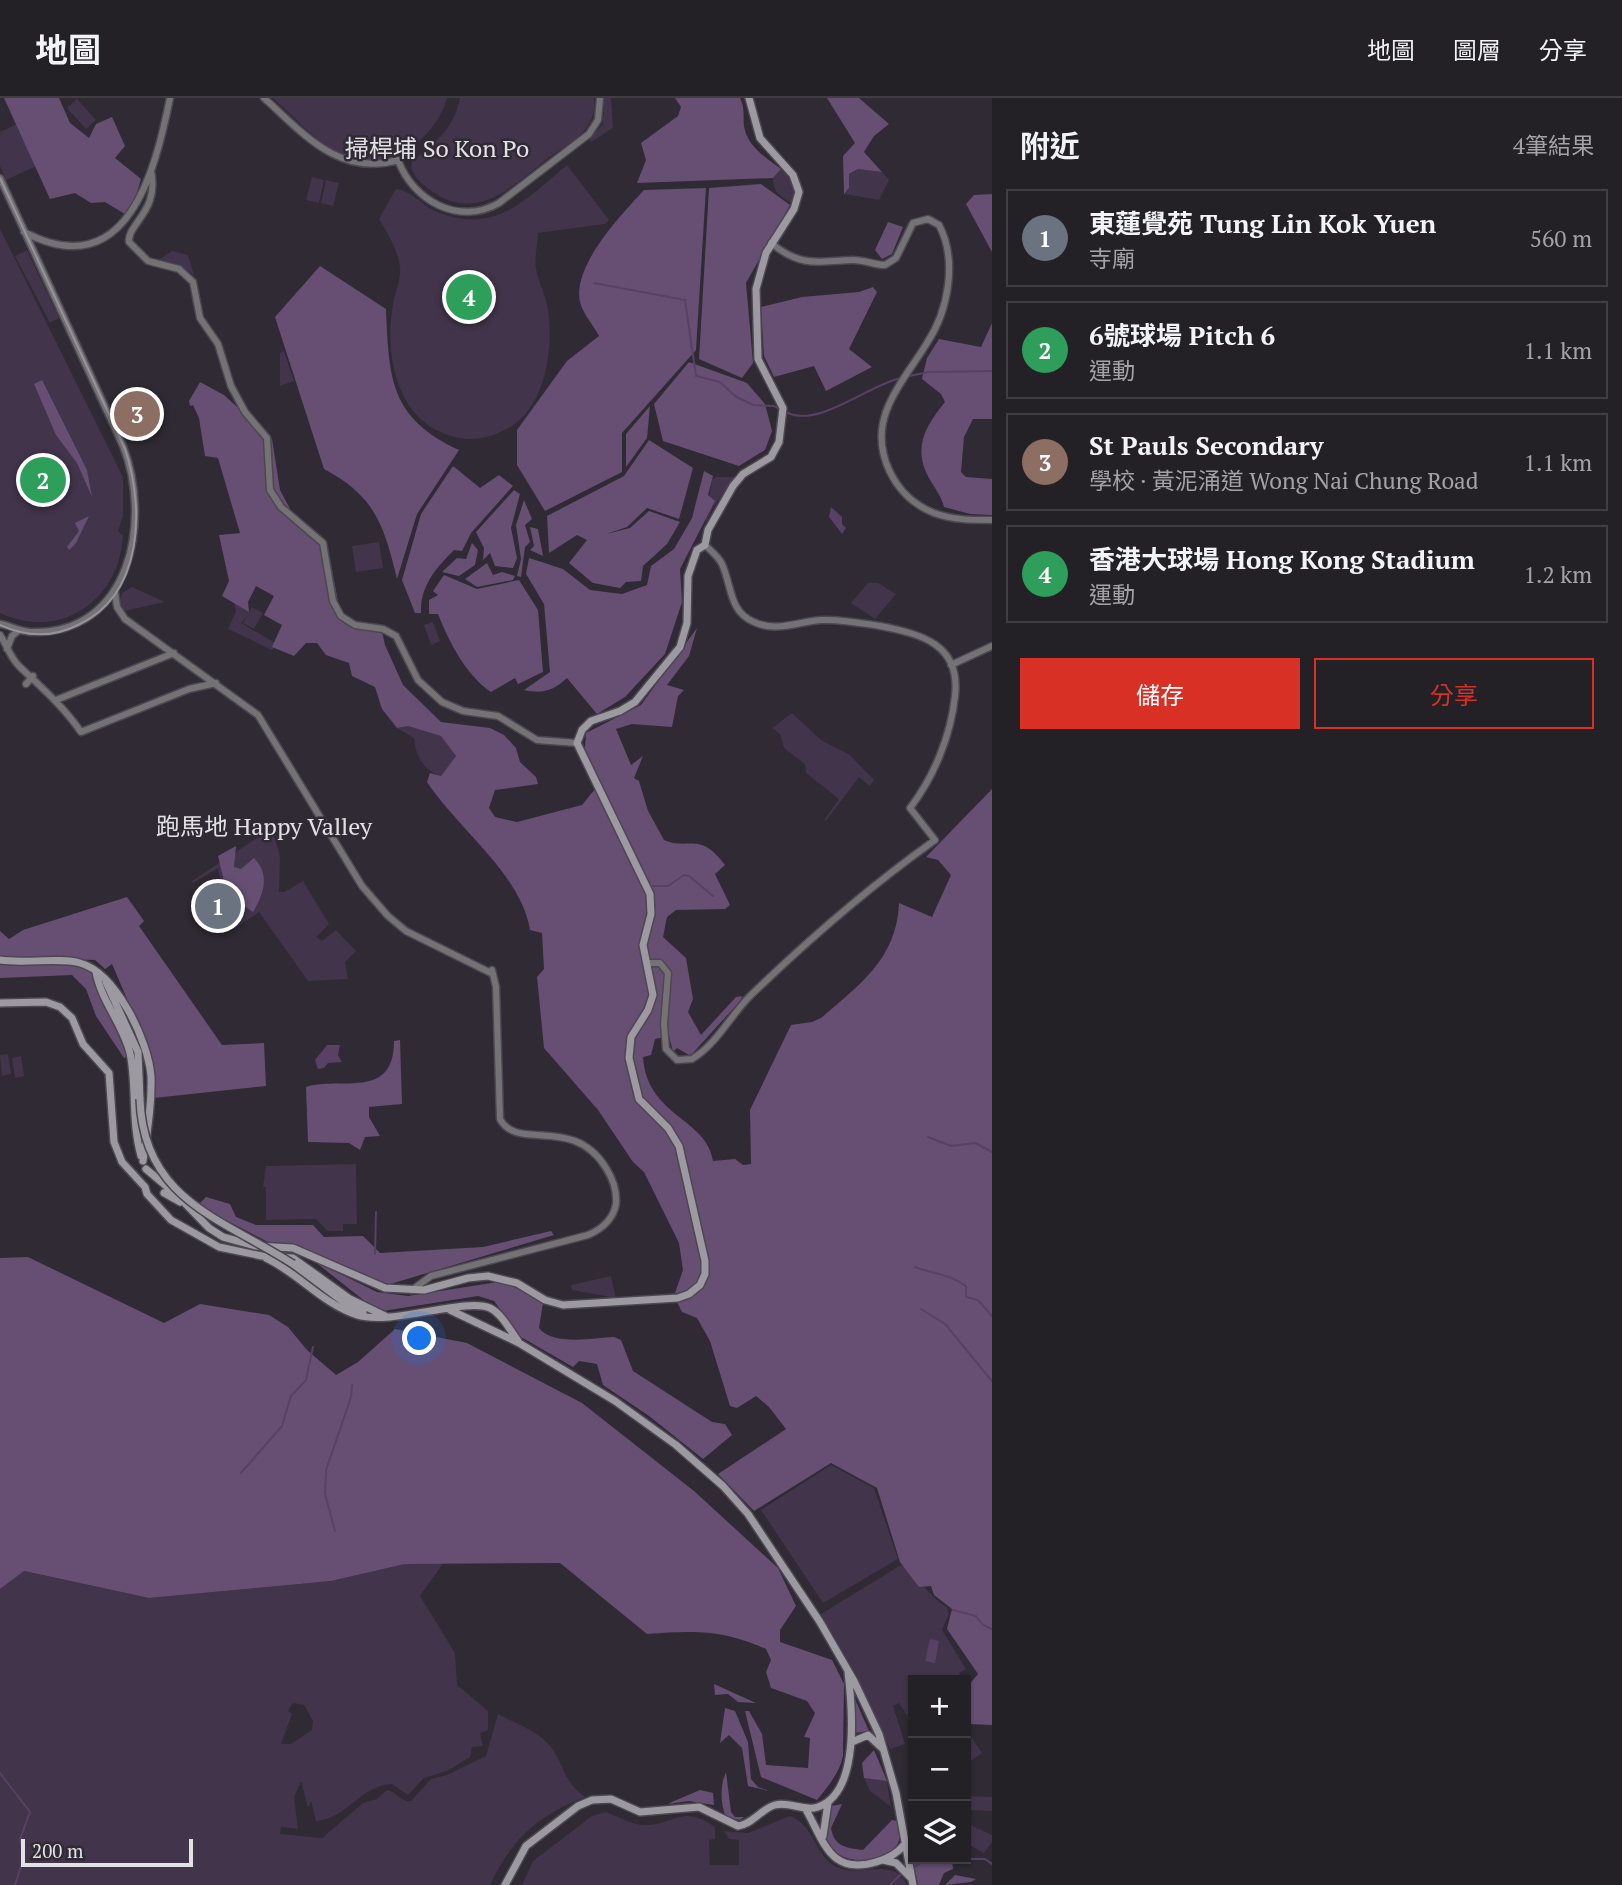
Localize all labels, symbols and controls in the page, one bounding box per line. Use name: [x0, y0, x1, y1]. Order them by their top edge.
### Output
text: 地圖: [35, 28, 101, 71]
text: 地圖: [1367, 34, 1415, 66]
text: 圖層: [1453, 34, 1501, 66]
text: 分享: [1539, 34, 1587, 66]
text: 附近: [1020, 126, 1080, 166]
text: 4筆結果: [1513, 130, 1594, 161]
district label: 掃桿埔 So Kon Po: [345, 132, 529, 164]
text: 東蓮覺苑 Tung Lin Kok Yuen: [1089, 206, 1436, 240]
text: 1: [1039, 223, 1052, 254]
text: 560 m: [1530, 223, 1592, 254]
text: 寺廟: [1089, 243, 1135, 274]
pin: 4: [446, 271, 492, 323]
text: 6號球場 Pitch 6: [1089, 318, 1275, 352]
text: 2: [1039, 335, 1052, 366]
text: 1.1 km: [1524, 335, 1592, 366]
text: 運動: [1089, 355, 1135, 386]
pin: 3: [114, 388, 160, 440]
text: St Pauls Secondary: [1089, 428, 1324, 462]
text: 3: [1039, 447, 1052, 478]
text: 1.1 km: [1524, 447, 1592, 478]
pin: 2: [20, 454, 66, 506]
text: 學校 · 黃泥涌道 Wong Nai Chung Road: [1089, 465, 1478, 496]
text: 香港大球場 Hong Kong Stadium: [1089, 542, 1475, 576]
text: 4: [1039, 559, 1052, 590]
text: 1.2 km: [1524, 559, 1592, 590]
text: 運動: [1089, 579, 1135, 610]
button: 儲存: [1020, 658, 1300, 729]
button: 分享: [1314, 658, 1594, 729]
district label: 跑馬地 Happy Valley: [156, 810, 373, 842]
pin: 1: [195, 880, 241, 932]
your location: [402, 1321, 436, 1355]
map controls: [908, 1675, 971, 1864]
button: +: [908, 1675, 971, 1738]
button: −: [908, 1738, 971, 1801]
button: layers: [908, 1801, 971, 1864]
scale bar: [21, 1836, 192, 1868]
text: 200 m: [32, 1838, 83, 1863]

